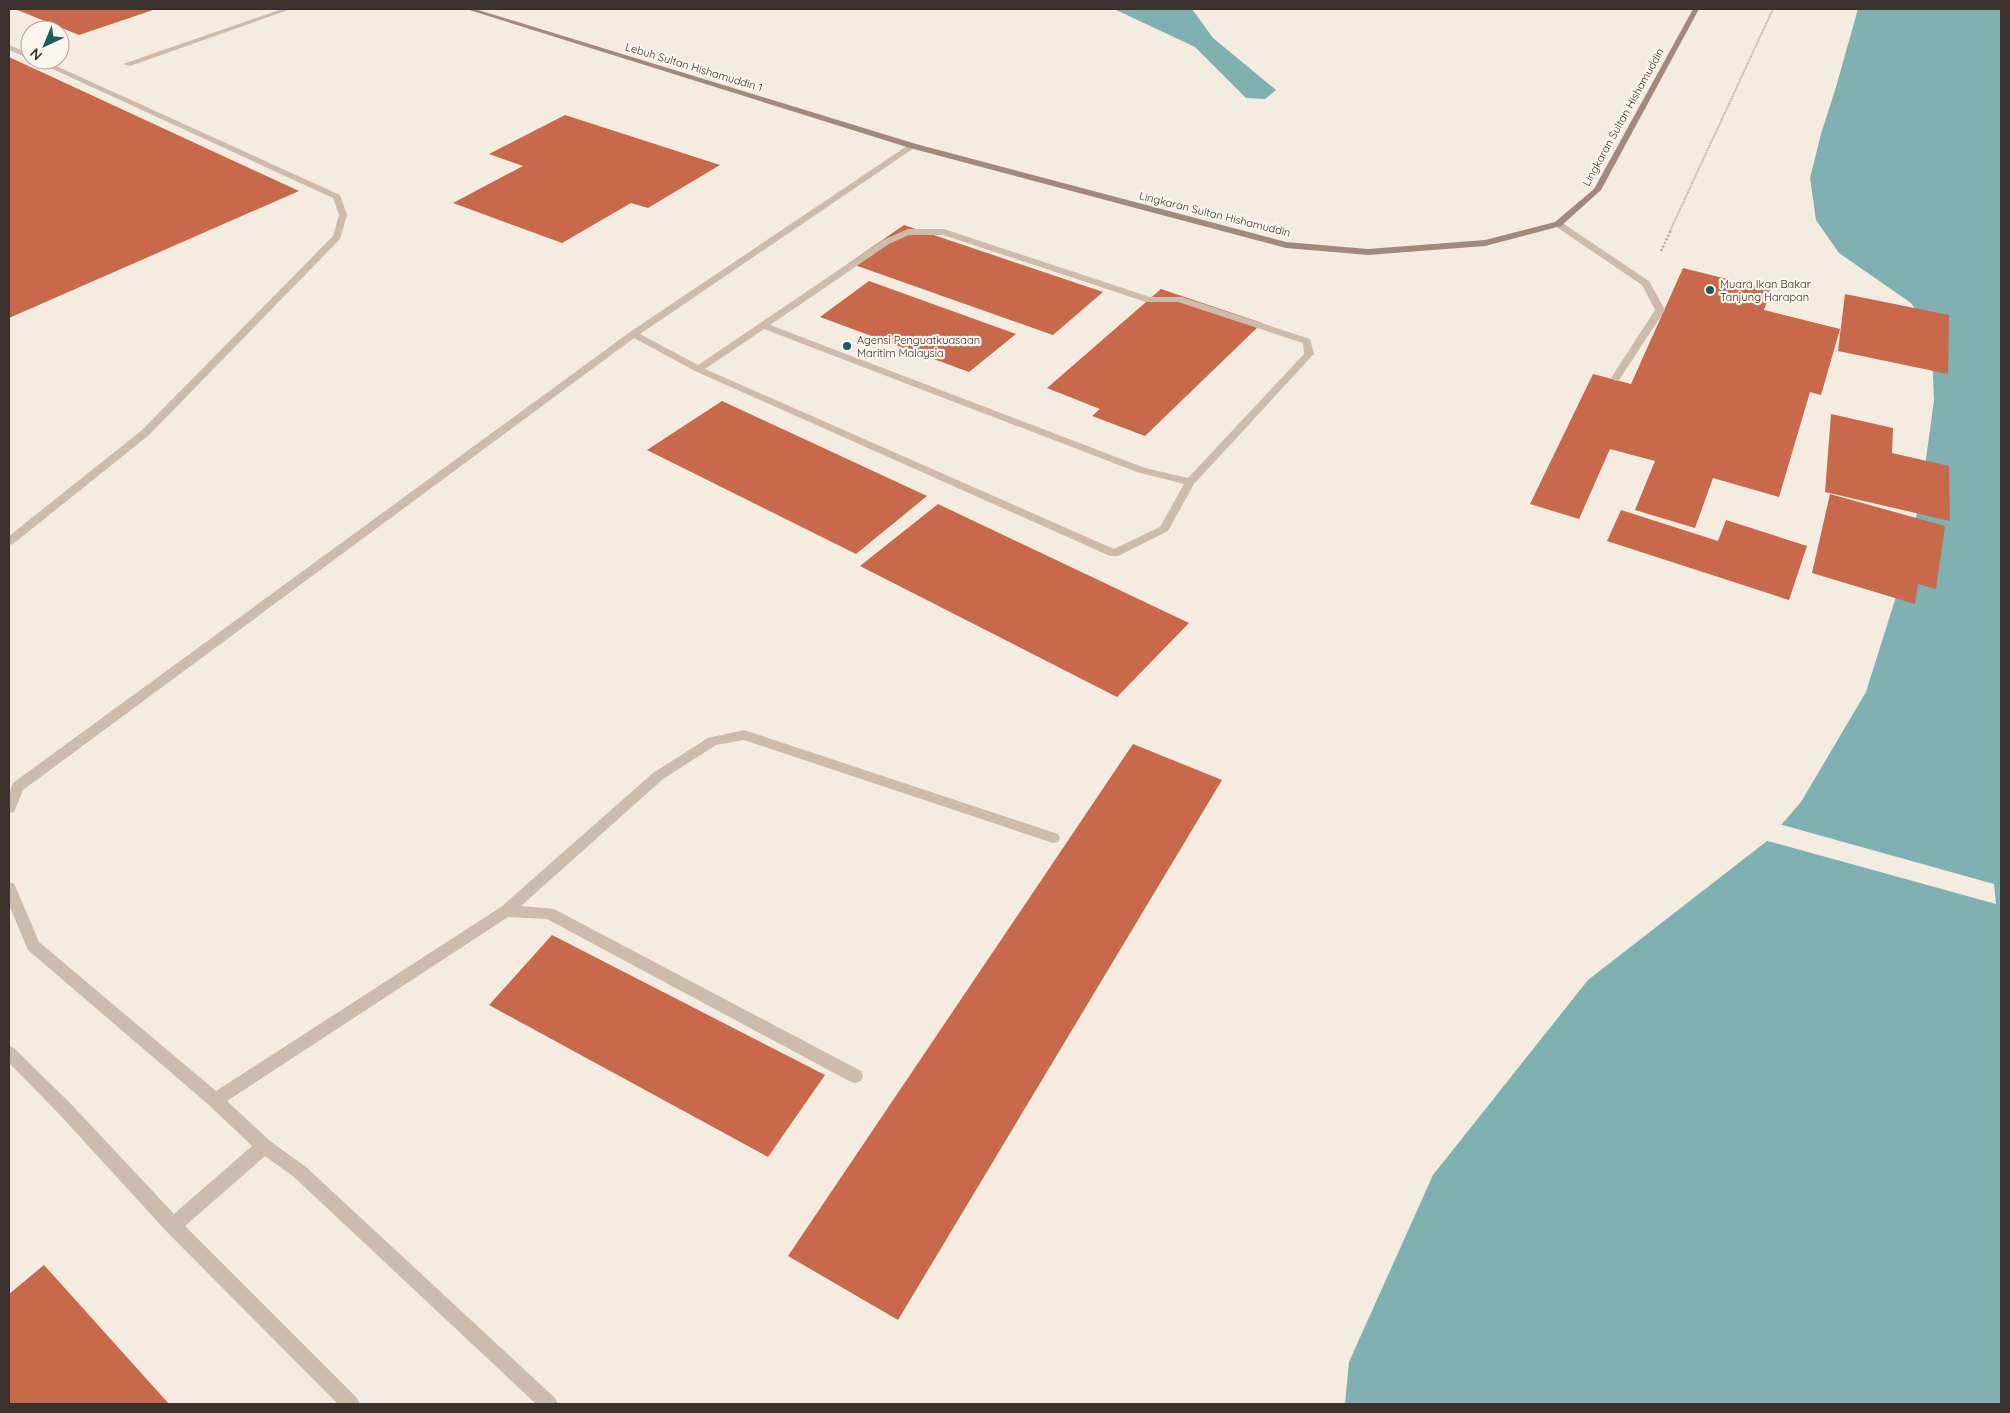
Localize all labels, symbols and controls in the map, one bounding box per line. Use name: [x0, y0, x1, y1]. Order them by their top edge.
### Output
north arrow: [20, 20, 70, 70]
street label: Lebuh Sultan Hishamuddin 1: [624, 39, 764, 95]
text: N: [26, 44, 46, 64]
street label: Lingkaran Sultan Hishamuddin: [1579, 46, 1667, 188]
street label: Lingkaran Sultan Hishamuddin: [1138, 188, 1292, 240]
place label: Muara Ikan Bakar Tanjung Harapan: [1720, 277, 1812, 304]
marker: Muara Ikan Bakar Tanjung Harapan: [1704, 284, 1716, 296]
place label: Agensi Penguatkuasaan Maritim Malaysia: [857, 333, 980, 360]
marker: Agensi Penguatkuasaan Maritim Malaysia: [841, 340, 853, 352]

